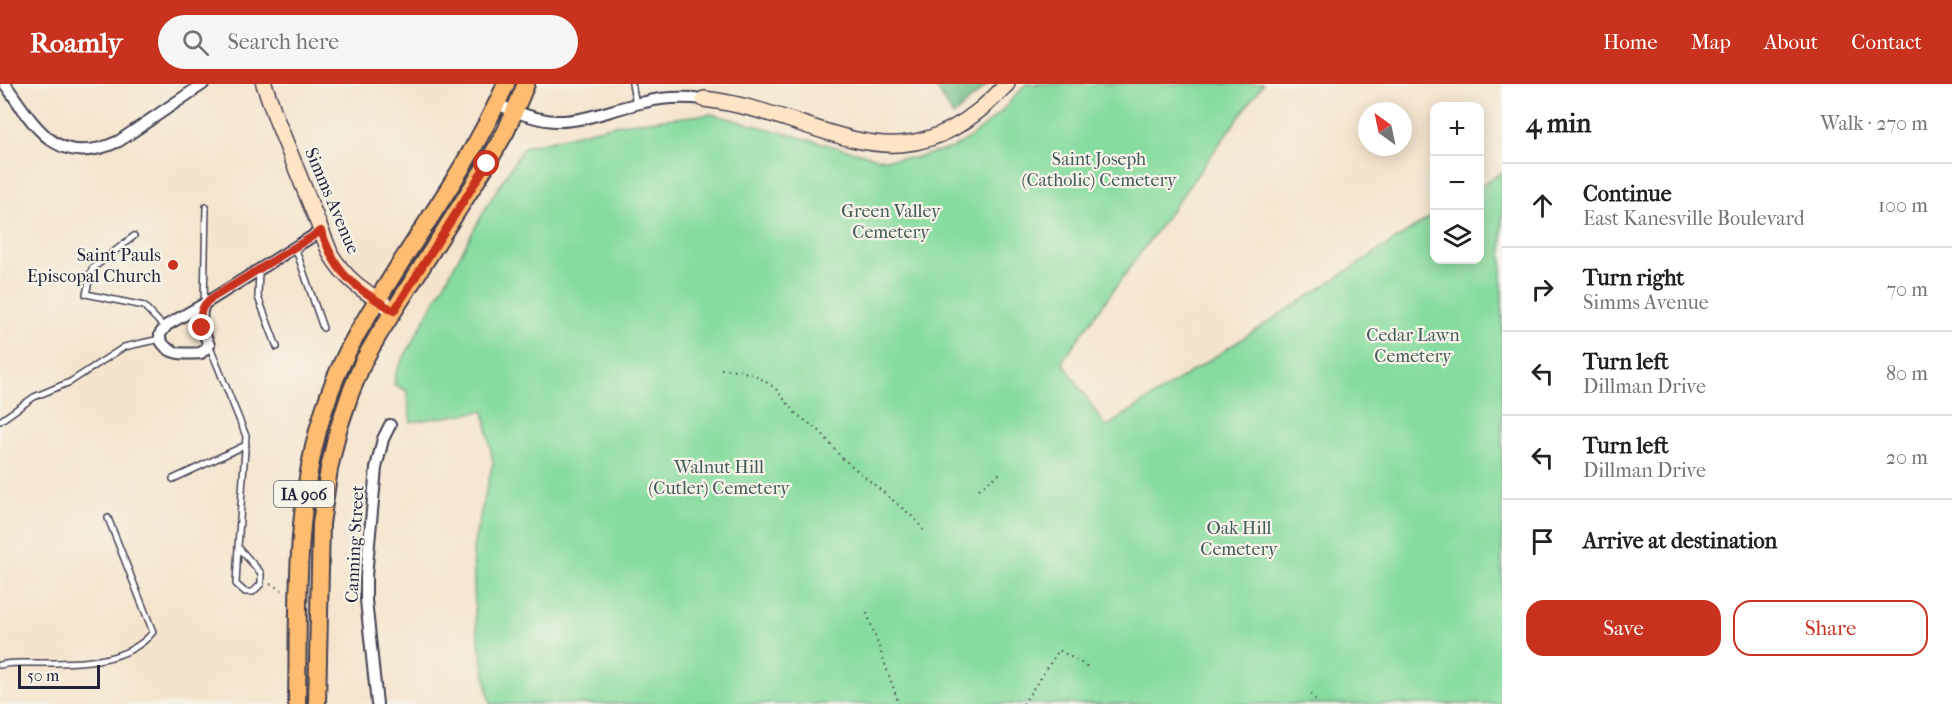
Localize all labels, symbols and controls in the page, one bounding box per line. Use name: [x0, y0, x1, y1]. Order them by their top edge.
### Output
search box: [158, 15, 578, 69]
text: Roamly: [30, 26, 122, 59]
icon: search: [179, 26, 212, 59]
text: Search here: [227, 29, 339, 55]
text: Home: [1603, 30, 1658, 54]
text: Map: [1691, 30, 1731, 54]
text: About: [1764, 30, 1818, 54]
text: Contact: [1851, 30, 1922, 54]
north arrow: [1358, 102, 1412, 156]
map controls: [1430, 102, 1484, 264]
button: +: [1430, 102, 1484, 156]
text: 4 min: [1526, 108, 1591, 139]
text: Walk · 270 m: [1820, 112, 1928, 135]
street label: Simms Avenue: [300, 145, 364, 257]
park label: Saint Joseph (Catholic) Cemetery: [1021, 149, 1178, 191]
route start: [473, 150, 499, 176]
button: −: [1430, 156, 1484, 210]
text: Continue: [1583, 181, 1672, 207]
icon: ahead: [1526, 189, 1559, 222]
text: 100 m: [1878, 194, 1928, 217]
park label: Green Valley Cemetery: [841, 201, 942, 243]
text: East Kanesville Boulevard: [1583, 207, 1805, 230]
button: layers: [1430, 210, 1484, 264]
place label: Saint Pauls Episcopal Church: [27, 245, 161, 287]
marker: Saint Pauls Episcopal Church: [166, 258, 180, 272]
text: Turn right: [1583, 265, 1684, 291]
icon: right: [1526, 273, 1559, 306]
text: 70 m: [1886, 278, 1928, 301]
text: Simms Avenue: [1583, 291, 1709, 314]
route end: [188, 314, 214, 340]
park label: Cedar Lawn Cemetery: [1366, 325, 1460, 367]
text: Turn left: [1583, 349, 1669, 375]
icon: left: [1526, 357, 1559, 390]
text: 80 m: [1886, 362, 1928, 385]
text: Dillman Drive: [1583, 375, 1706, 398]
text: Turn left: [1583, 433, 1669, 459]
icon: left: [1526, 441, 1559, 474]
text: 20 m: [1886, 446, 1928, 469]
park label: Walnut Hill (Cutler) Cemetery: [648, 457, 791, 499]
text: Dillman Drive: [1583, 459, 1706, 482]
road number: IA 906: [274, 481, 334, 507]
street label: Canning Street: [341, 484, 369, 604]
park label: Oak Hill Cemetery: [1200, 518, 1279, 560]
icon: arrive: [1526, 525, 1559, 558]
text: Arrive at destination: [1583, 528, 1777, 554]
button: Save: [1526, 600, 1721, 656]
button: Share: [1733, 600, 1928, 656]
scale bar: [18, 662, 100, 690]
text: 50 m: [27, 666, 59, 685]

